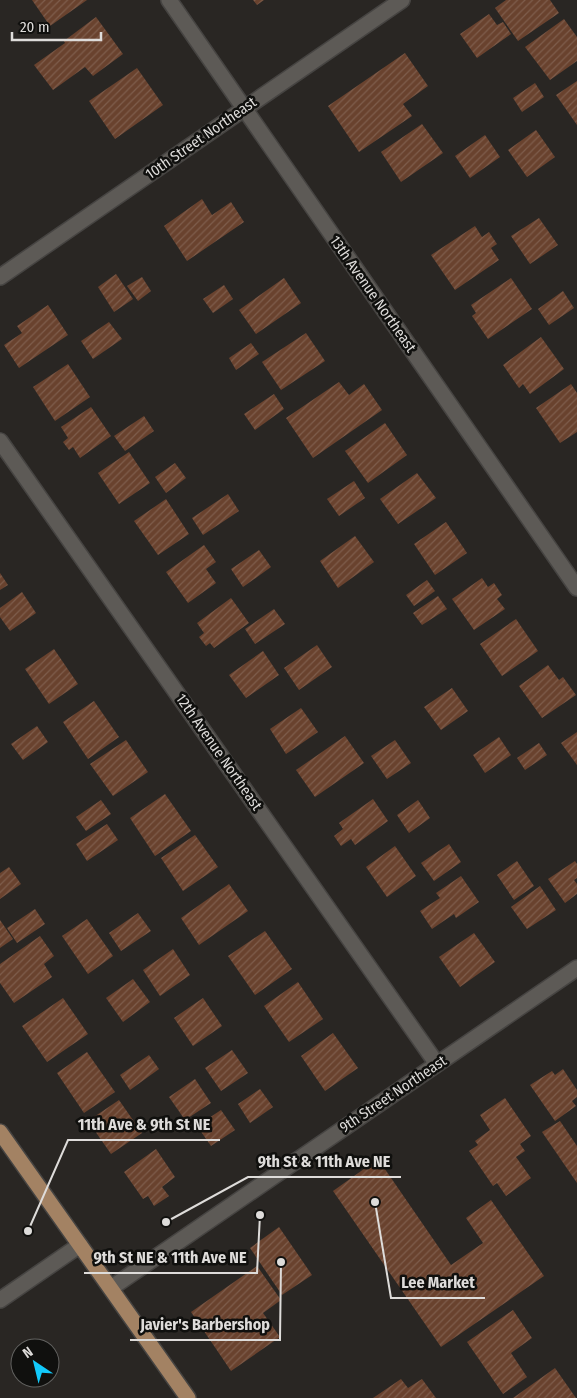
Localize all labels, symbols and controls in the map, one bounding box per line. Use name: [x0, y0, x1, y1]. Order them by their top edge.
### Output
scale bar: [12, 10, 101, 42]
text: 20 m: [20, 18, 50, 36]
street label: 10th Street Northeast: [142, 93, 260, 183]
street label: 13th Avenue Northeast: [326, 232, 420, 356]
street label: 12th Avenue Northeast: [172, 690, 266, 814]
street label: 9th Street Northeast: [336, 1052, 450, 1136]
callout: 11th Ave & 9th St NE: [68, 1109, 220, 1140]
text: 11th Ave & 9th St NE: [78, 1115, 211, 1134]
callout: 9th St & 11th Ave NE: [248, 1146, 401, 1177]
text: 9th St & 11th Ave NE: [258, 1152, 391, 1171]
callout: 9th St NE & 11th Ave NE: [84, 1242, 257, 1273]
text: 9th St NE & 11th Ave NE: [93, 1248, 247, 1267]
callout: Lee Market: [391, 1267, 485, 1298]
text: Lee Market: [401, 1273, 475, 1292]
callout: Javier's Barbershop: [130, 1309, 280, 1340]
text: Javier's Barbershop: [139, 1315, 270, 1334]
north arrow: [10, 1338, 60, 1388]
text: N: [20, 1343, 36, 1362]

